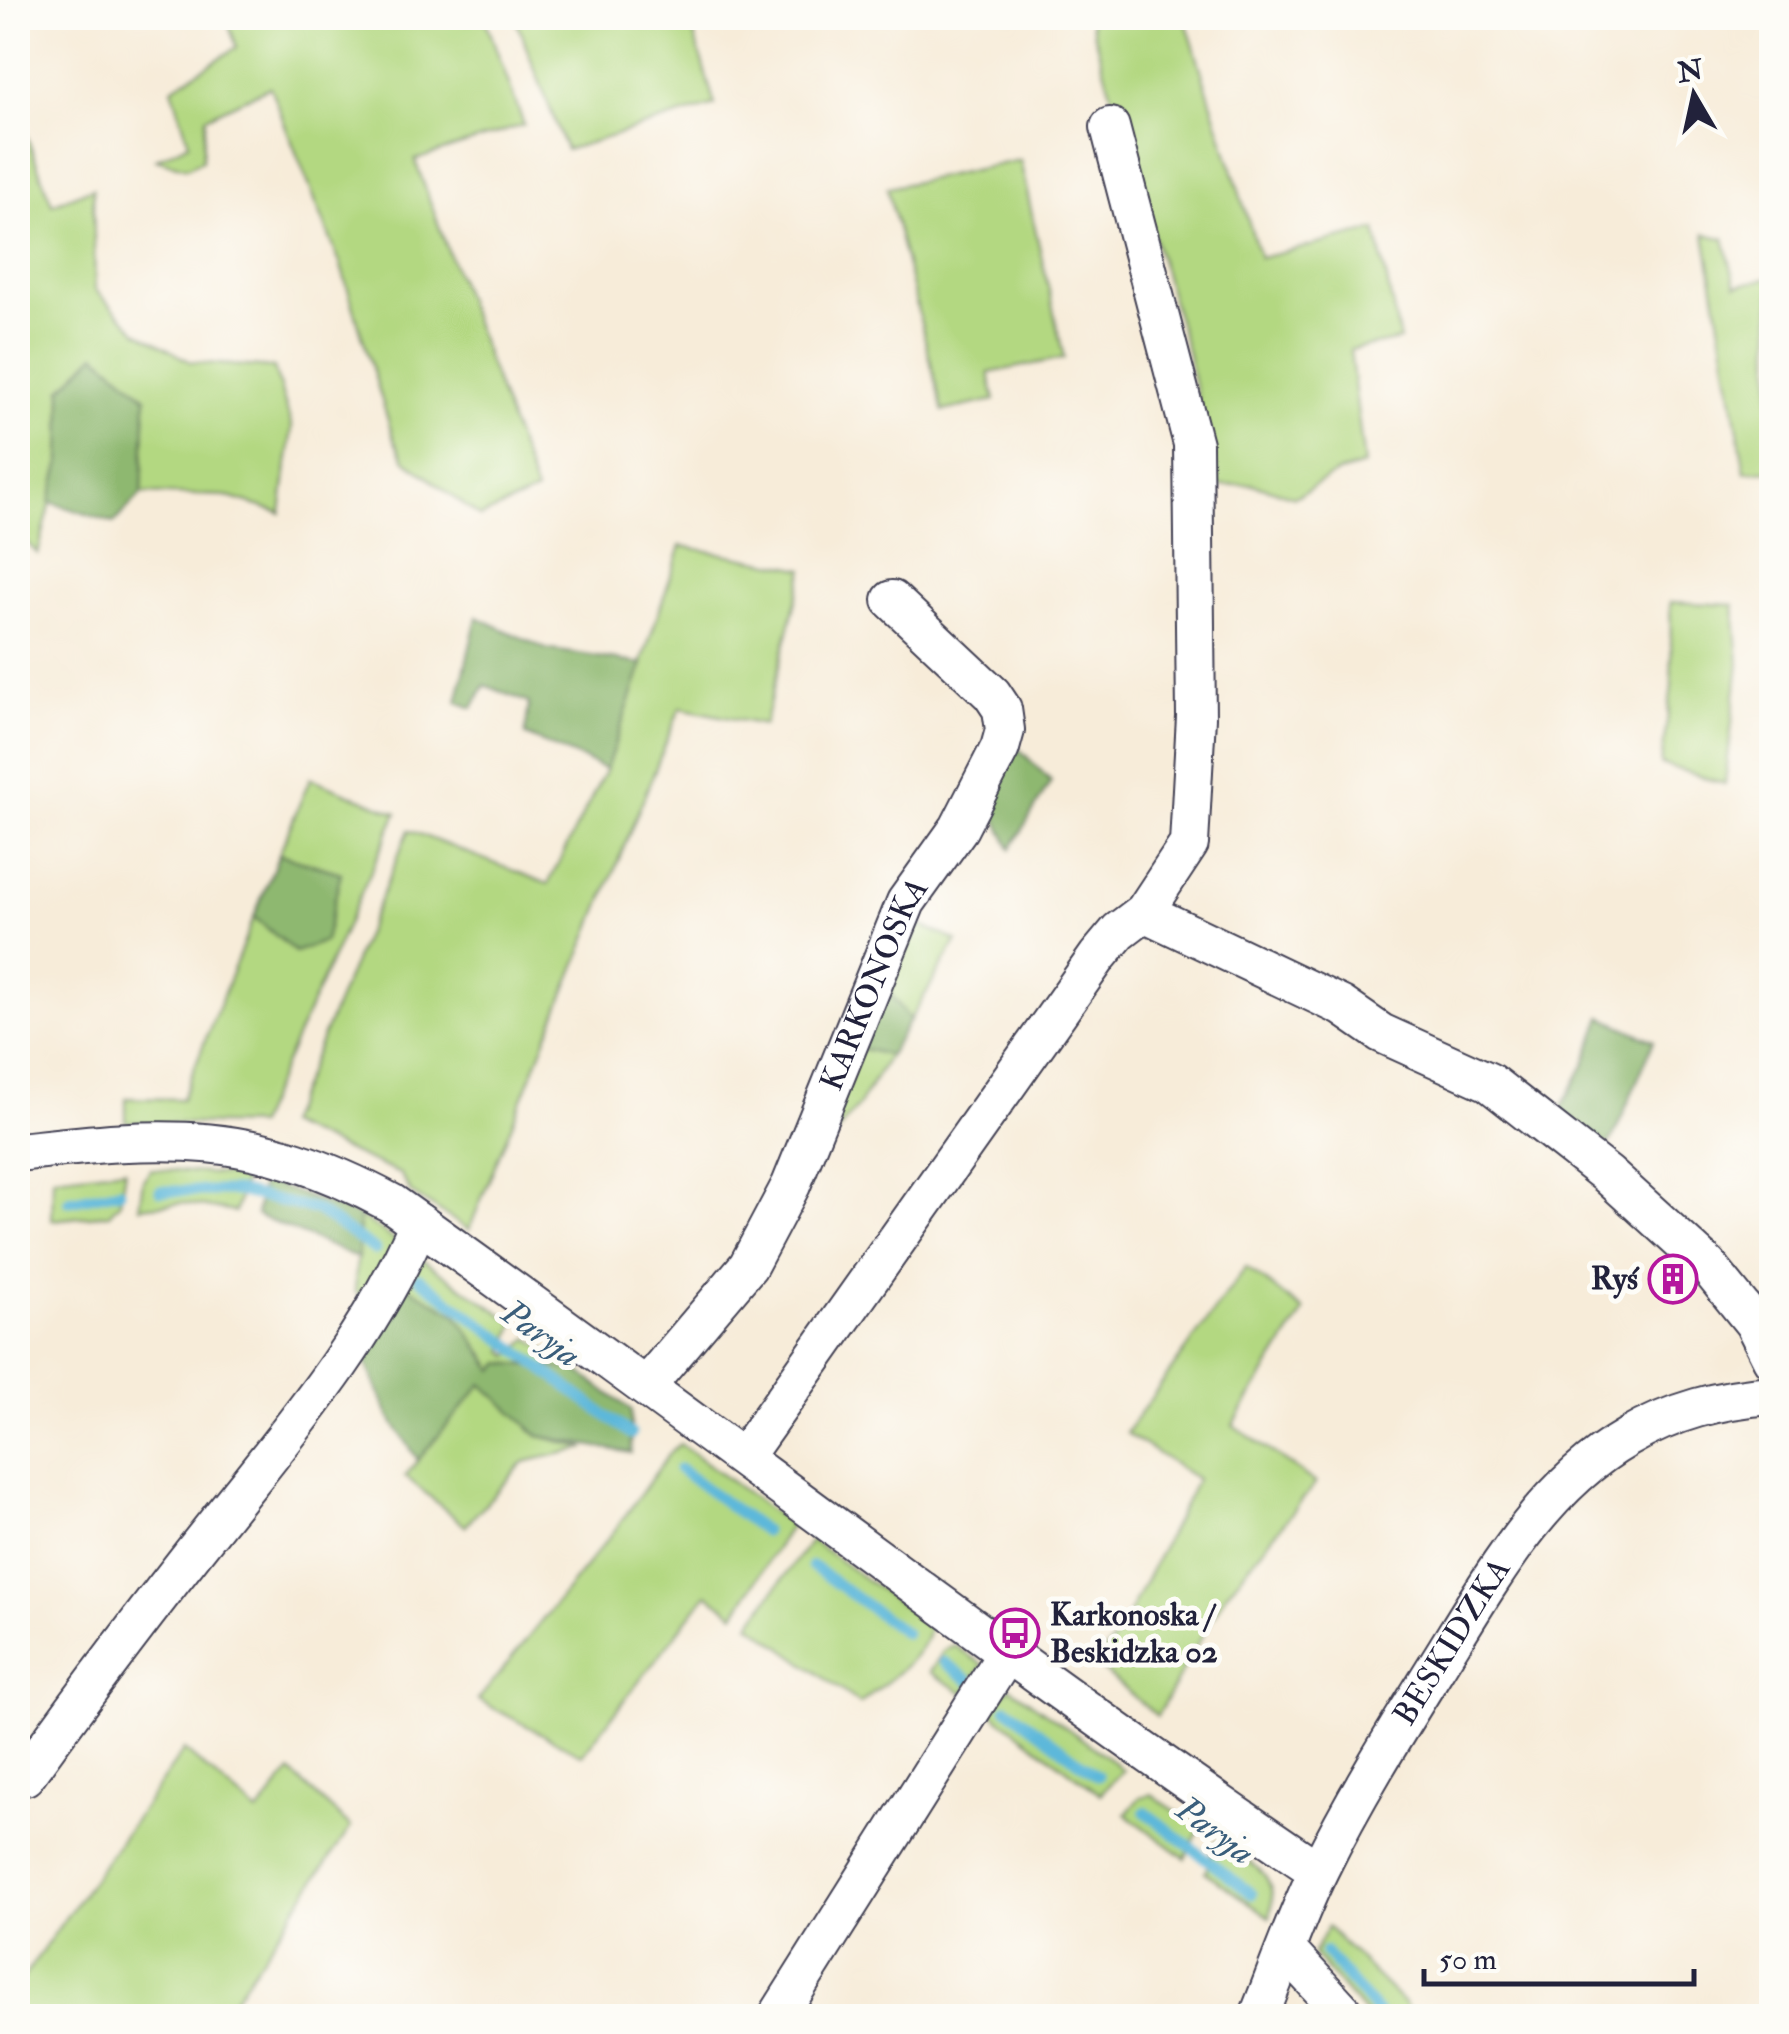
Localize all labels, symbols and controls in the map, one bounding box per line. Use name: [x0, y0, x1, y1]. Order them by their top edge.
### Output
north arrow: [1644, 45, 1744, 145]
text: N: [1674, 52, 1706, 91]
street label: KARKONOSKA: [811, 870, 937, 1097]
building icon: Ryś: [1647, 1253, 1699, 1305]
place label: Ryś: [1591, 1259, 1640, 1299]
water label: Paryja: [492, 1290, 589, 1377]
street label: BESKIDZKA: [1385, 1551, 1519, 1733]
place label: Karkonoska / Beskidzka 02: [1050, 1595, 1218, 1672]
bus stop icon: Karkonoska / Beskidzka 02: [989, 1607, 1041, 1659]
water label: Paryja: [1166, 1787, 1263, 1875]
scale bar: [1424, 1924, 1694, 1986]
text: 50 m: [1439, 1941, 1497, 1978]

